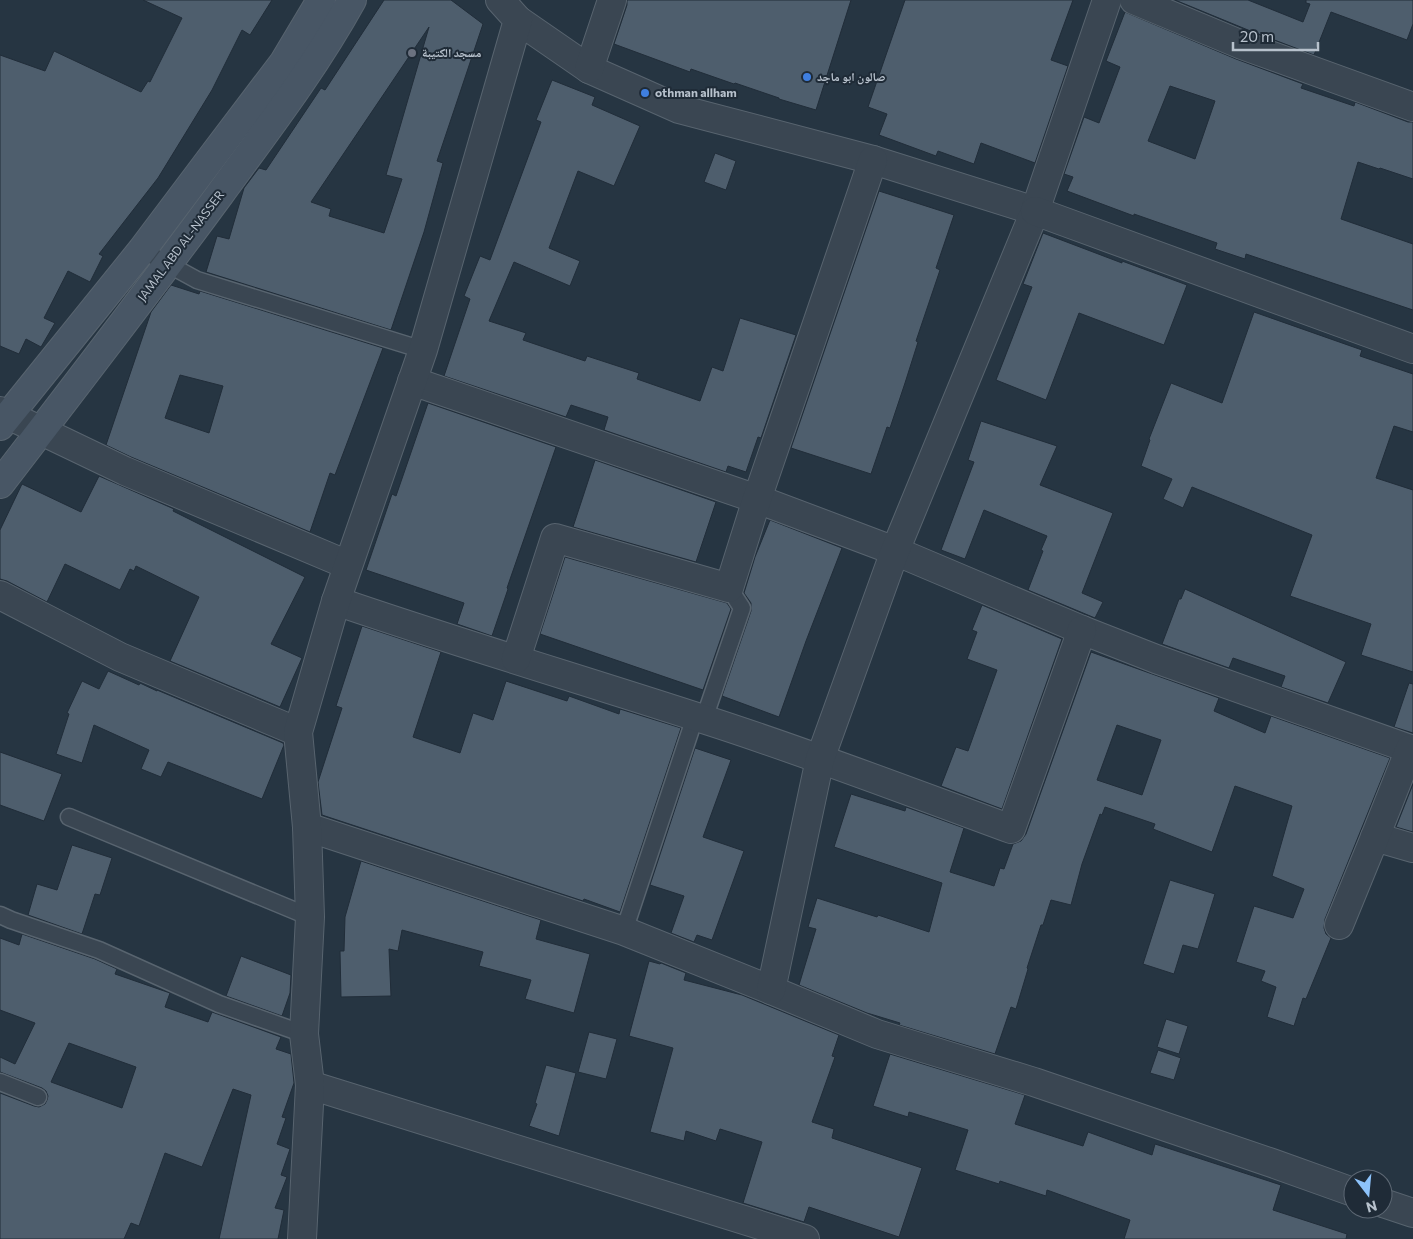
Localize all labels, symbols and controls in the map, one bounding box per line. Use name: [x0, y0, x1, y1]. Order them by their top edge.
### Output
scale bar: [1233, 20, 1318, 52]
text: 20 m: [1240, 27, 1274, 45]
place label: مسجد الكتيبة: [422, 45, 482, 60]
marker: مسجد الكتيبة: [406, 47, 418, 59]
place label: صالون ابو ماجد: [817, 69, 886, 85]
marker: صالون ابو ماجد: [801, 71, 813, 83]
place label: othman allham: [655, 85, 737, 99]
marker: othman allham: [639, 87, 651, 99]
street label: JAMAL ABD AL-NASSER: [134, 187, 227, 304]
north arrow: [1343, 1169, 1393, 1219]
text: N: [1364, 1197, 1379, 1217]

